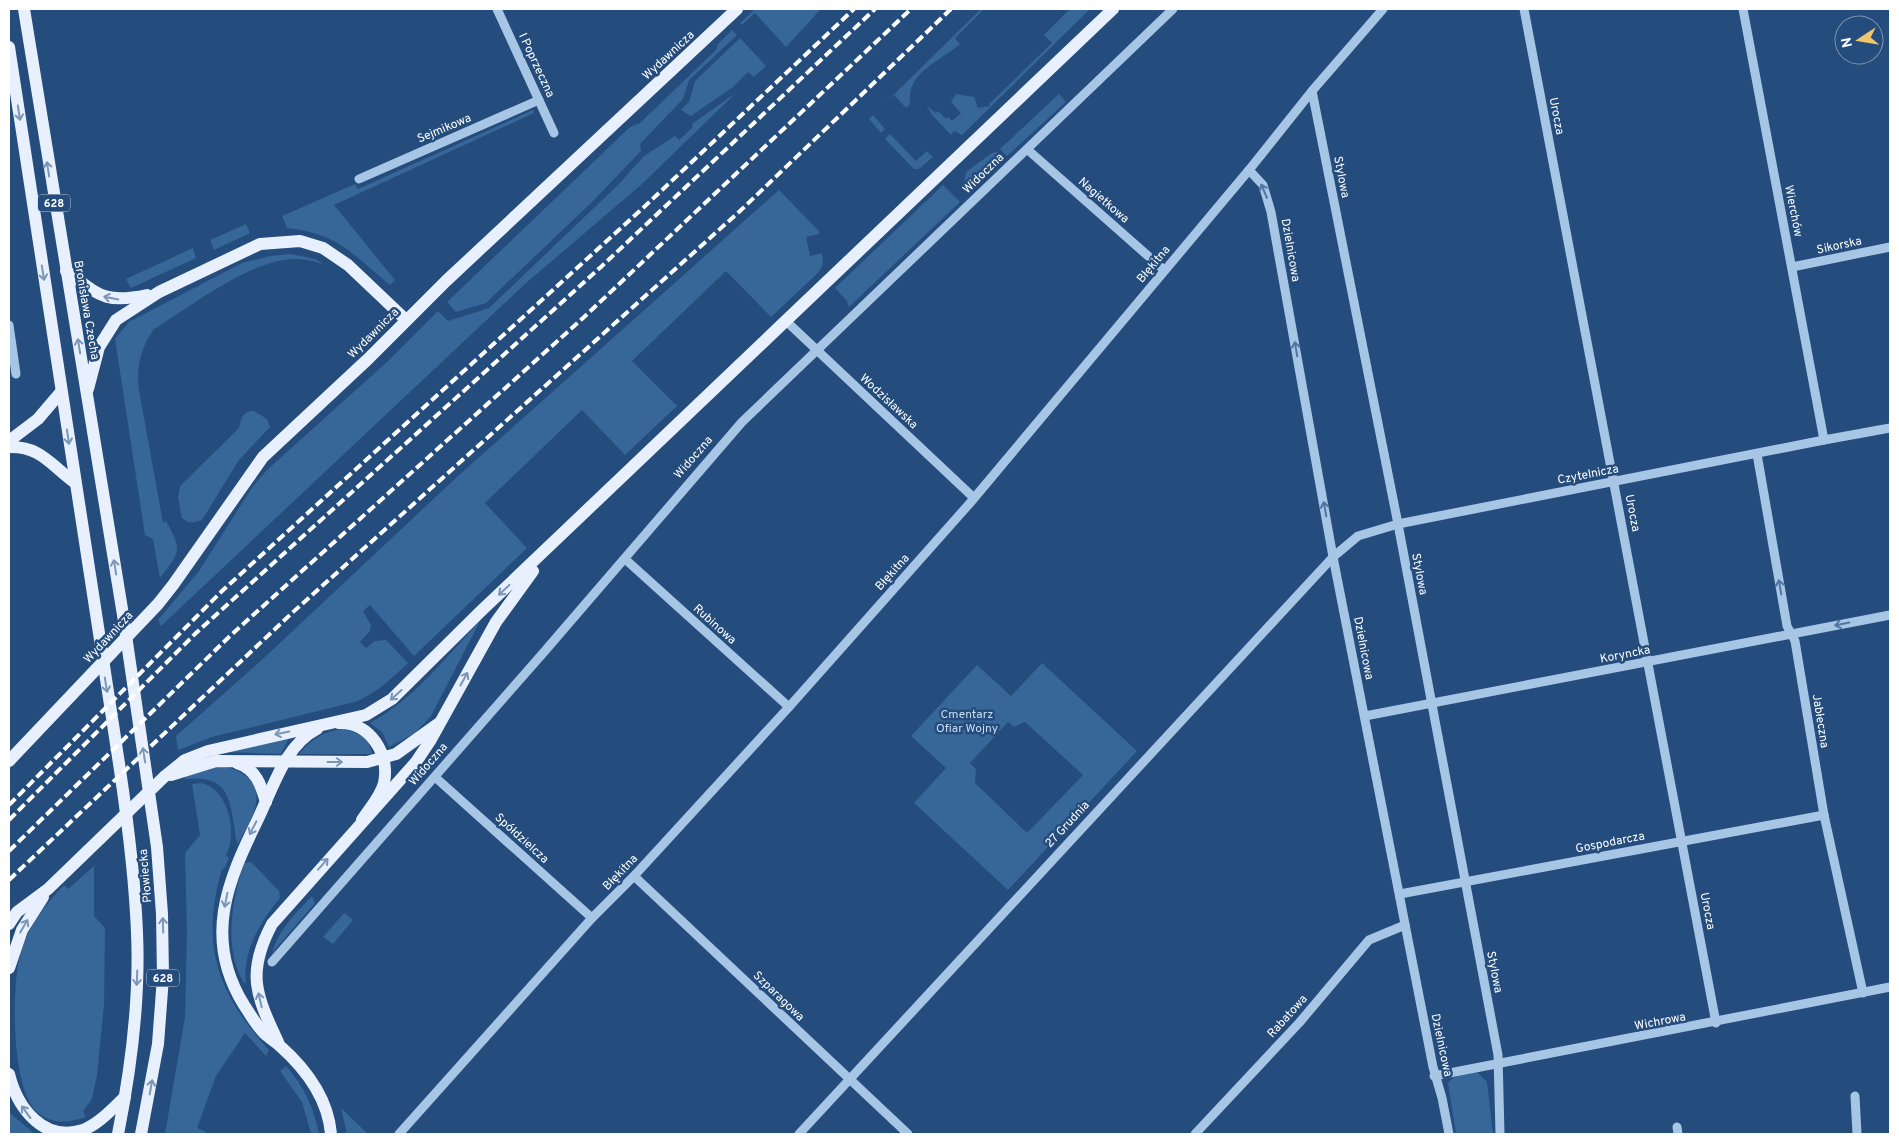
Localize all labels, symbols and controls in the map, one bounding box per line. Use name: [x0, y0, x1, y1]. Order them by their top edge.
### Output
north arrow: [1834, 15, 1884, 65]
street label: Wydawnicza: [639, 27, 698, 84]
street label: I Poprzeczna: [514, 31, 558, 100]
text: N: [1838, 36, 1857, 49]
street label: Urocza: [1545, 96, 1567, 136]
one-way arrow: [14, 104, 24, 120]
street label: Sejmikowa: [415, 110, 474, 147]
street label: Widoczna: [959, 150, 1008, 197]
street label: Stylowa: [1329, 155, 1353, 199]
one-way arrow: [43, 161, 53, 177]
street label: Nagietkowa: [1075, 174, 1132, 227]
one-way arrow: [1258, 183, 1268, 198]
street label: Wierchów: [1780, 184, 1806, 239]
road number: 628: [38, 194, 70, 212]
street label: Dzielnicowa: [1277, 217, 1303, 283]
street label: Sikorska: [1815, 233, 1863, 259]
street label: Błękitna: [1133, 243, 1174, 287]
street label: Bronisława Czecha: [69, 259, 103, 361]
one-way arrow: [39, 265, 49, 281]
one-way arrow: [104, 292, 120, 302]
street label: Wydawnicza: [345, 305, 403, 363]
one-way arrow: [74, 338, 84, 354]
one-way arrow: [1290, 342, 1300, 358]
street label: Wodzisławska: [856, 371, 921, 433]
one-way arrow: [63, 429, 73, 445]
street label: Widoczna: [671, 433, 717, 482]
street label: Czytelnicza: [1556, 461, 1620, 489]
street label: Urocza: [1621, 493, 1643, 533]
one-way arrow: [1319, 502, 1329, 518]
street label: Błękitna: [872, 551, 913, 594]
street label: Stylowa: [1407, 552, 1431, 596]
one-way arrow: [109, 560, 119, 576]
one-way arrow: [1775, 580, 1785, 596]
one-way arrow: [497, 584, 510, 596]
street label: Rubinowa: [689, 601, 739, 648]
street label: Wydawnicza: [80, 608, 137, 667]
street label: Dzielnicowa: [1349, 615, 1377, 681]
one-way arrow: [1835, 620, 1851, 630]
street label: Koryncka: [1599, 642, 1652, 668]
one-way arrow: [460, 672, 469, 687]
one-way arrow: [102, 677, 112, 693]
one-way arrow: [389, 690, 402, 701]
street label: Jabłeczna: [1808, 693, 1832, 749]
park label: Cmentarz Ofiar Wojny: [936, 707, 998, 737]
one-way arrow: [274, 729, 290, 738]
street label: Widoczna: [406, 740, 452, 789]
one-way arrow: [138, 747, 148, 763]
one-way arrow: [326, 757, 343, 767]
street label: 27 Grudnia: [1042, 798, 1093, 851]
street label: Spółdzielcza: [491, 810, 552, 867]
one-way arrow: [248, 820, 257, 835]
street label: Gospodarcza: [1574, 828, 1646, 858]
street label: Płowiecka: [136, 848, 156, 903]
street label: Błękitna: [600, 851, 642, 894]
one-way arrow: [317, 858, 328, 871]
street label: Urocza: [1696, 891, 1718, 931]
one-way arrow: [221, 892, 230, 908]
one-way arrow: [158, 917, 168, 934]
one-way arrow: [20, 920, 30, 934]
street label: Stylowa: [1482, 950, 1506, 994]
street label: Szparagowa: [749, 968, 807, 1025]
one-way arrow: [132, 970, 142, 986]
road number: 628: [147, 970, 179, 986]
one-way arrow: [255, 992, 264, 1008]
street label: Rabatowa: [1264, 992, 1311, 1042]
street label: Wichrowa: [1633, 1009, 1687, 1035]
street label: Dzielnicowa: [1427, 1012, 1455, 1078]
one-way arrow: [146, 1079, 156, 1095]
one-way arrow: [21, 1105, 31, 1119]

